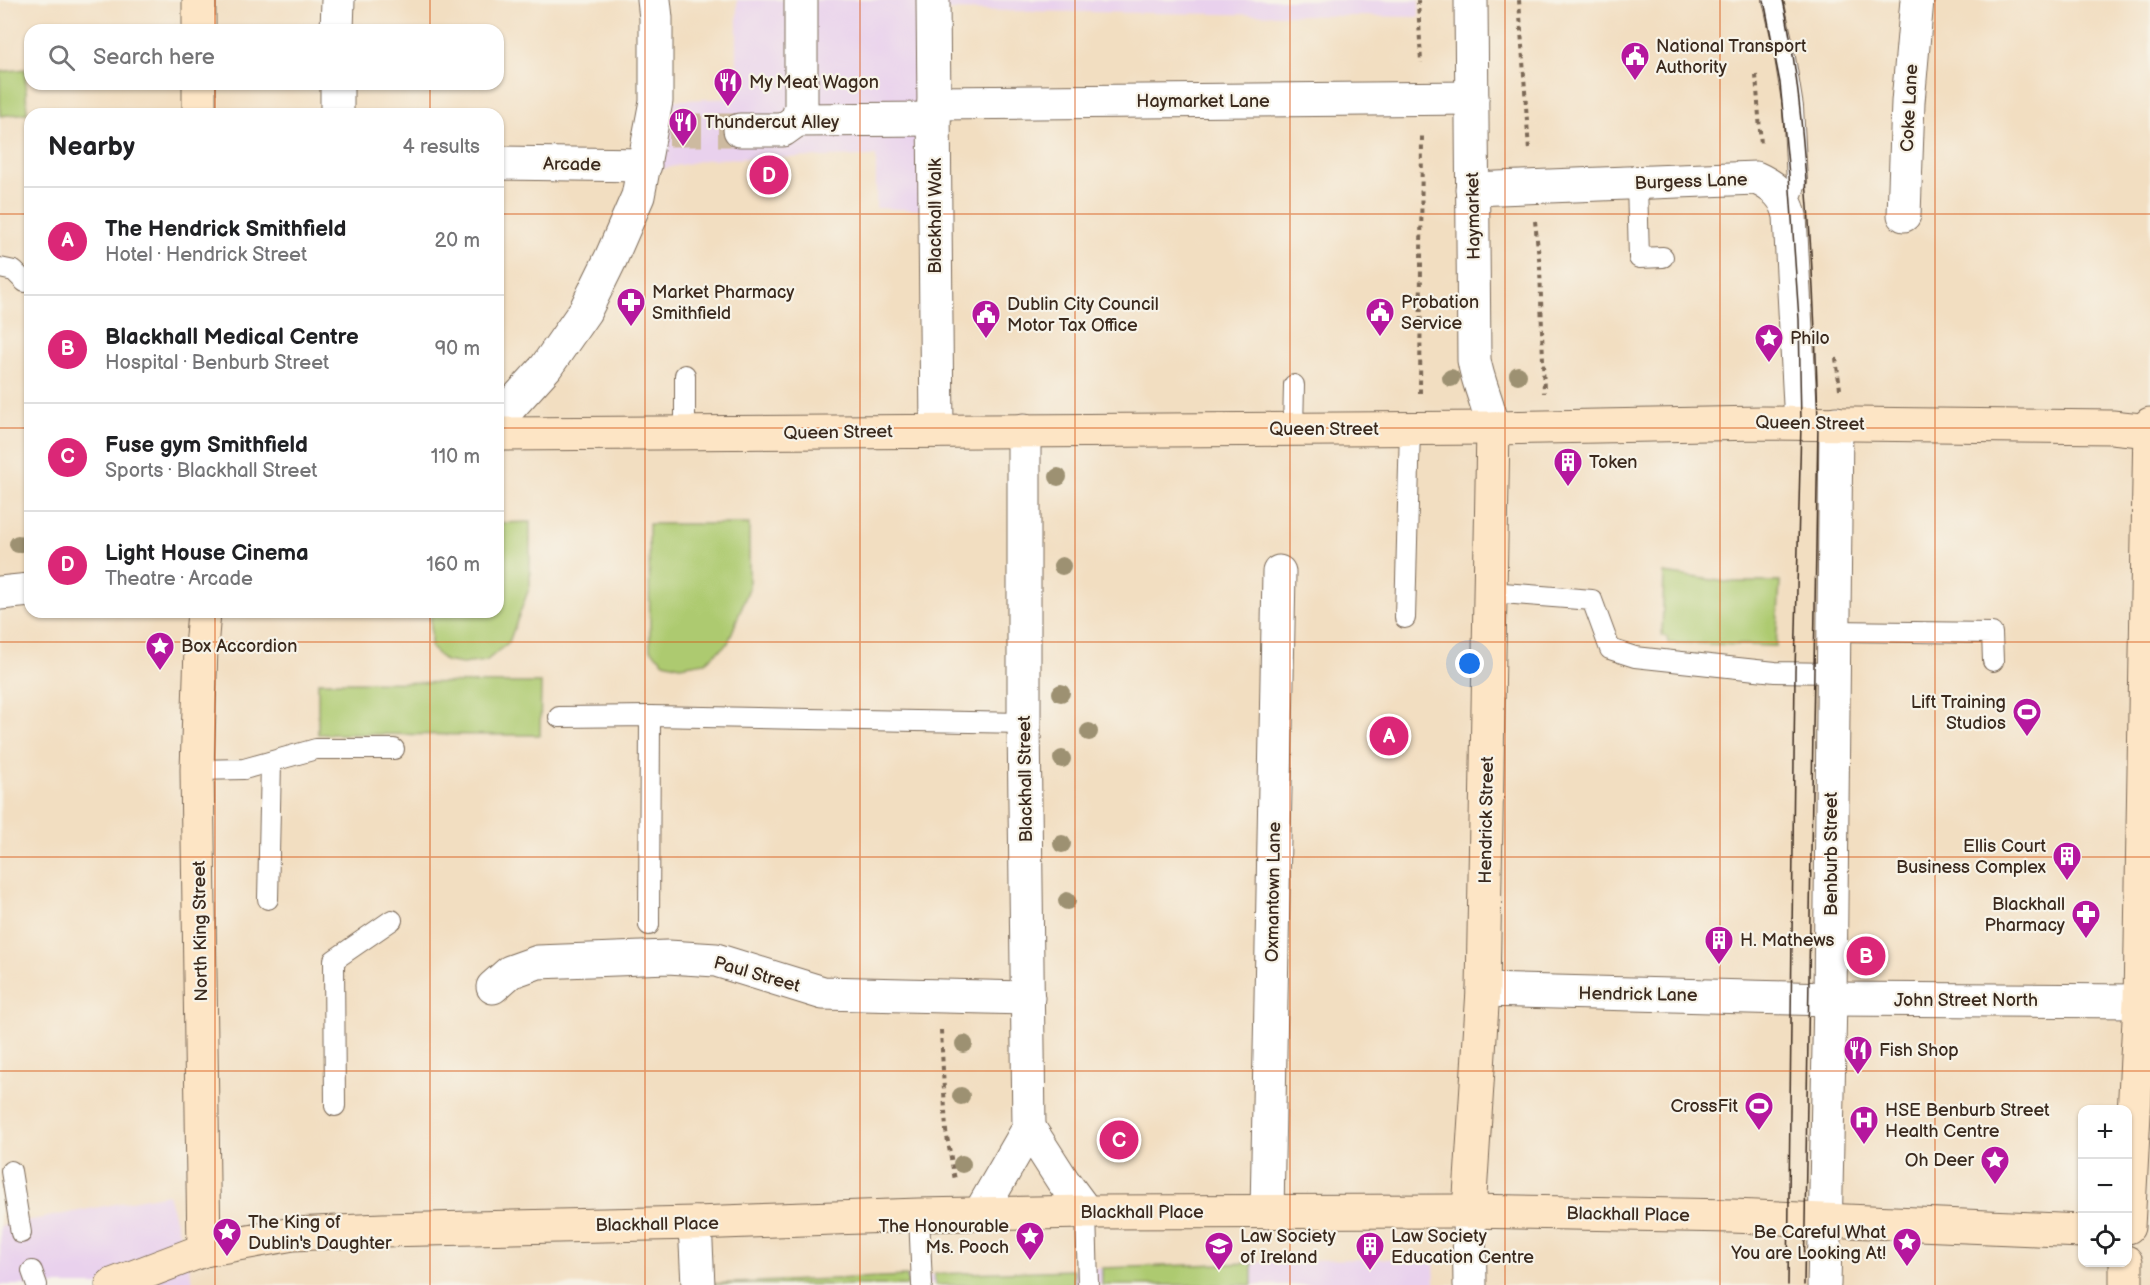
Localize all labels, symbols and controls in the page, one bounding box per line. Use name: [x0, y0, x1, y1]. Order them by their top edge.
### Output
search box: [24, 24, 504, 90]
place label: National Transport Authority: [1656, 36, 1807, 78]
public building icon: National Transport Authority: [1619, 40, 1651, 82]
icon: search: [45, 41, 78, 74]
text: Search here: [93, 44, 215, 71]
street label: Coke Lane: [1897, 63, 1922, 152]
restaurant icon: My Meat Wagon: [712, 66, 744, 108]
place label: My Meat Wagon: [749, 72, 879, 93]
street label: Haymarket Lane: [1136, 91, 1270, 112]
restaurant icon: Thundercut Alley: [667, 106, 699, 148]
place label: Thundercut Alley: [704, 112, 840, 133]
text: Nearby: [48, 132, 135, 163]
text: 4 results: [402, 135, 480, 159]
pin: D: [750, 152, 788, 198]
street label: Arcade: [543, 153, 601, 176]
street label: Blackhall Walk: [925, 158, 946, 274]
street label: Burgess Lane: [1634, 169, 1748, 194]
street label: Haymarket: [1462, 171, 1485, 260]
text: The Hendrick Smithfield: [105, 216, 346, 243]
text: A: [61, 229, 74, 253]
text: 20 m: [435, 229, 480, 253]
text: Hotel · Hendrick Street: [105, 243, 307, 267]
place label: Market Pharmacy Smithfield: [652, 282, 795, 324]
pharmacy icon: Market Pharmacy Smithfield: [615, 286, 647, 328]
place label: Probation Service: [1401, 292, 1479, 334]
place label: Dublin City Council Motor Tax Office: [1007, 294, 1159, 336]
public building icon: Probation Service: [1364, 296, 1396, 338]
public building icon: Dublin City Council Motor Tax Office: [970, 298, 1002, 340]
place icon: Philo: [1753, 322, 1785, 364]
text: Blackhall Medical Centre: [105, 324, 359, 351]
place label: Philo: [1790, 328, 1830, 349]
text: B: [60, 337, 75, 361]
text: 90 m: [435, 337, 480, 361]
text: Hospital · Benburb Street: [105, 351, 329, 375]
street label: Queen Street: [1755, 412, 1865, 435]
street label: Queen Street: [1269, 419, 1379, 440]
street label: Queen Street: [783, 421, 893, 444]
text: Fuse gym Smithfield: [105, 432, 308, 459]
text: C: [60, 445, 75, 469]
text: 110 m: [431, 445, 480, 469]
building icon: Token: [1552, 446, 1584, 488]
place label: Token: [1589, 452, 1638, 473]
text: Sports · Blackhall Street: [105, 459, 317, 483]
text: Light House Cinema: [105, 540, 309, 567]
text: D: [61, 553, 74, 577]
text: 160 m: [426, 553, 480, 577]
text: Theatre · Arcade: [105, 567, 253, 591]
place icon: Box Accordion: [144, 630, 176, 672]
place label: Box Accordion: [181, 636, 297, 657]
your location: [1455, 649, 1484, 678]
place label: Lift Training Studios: [1911, 692, 2006, 734]
sports icon: Lift Training Studios: [2011, 696, 2043, 738]
pin: A: [1370, 714, 1408, 758]
street label: Blackhall Street: [1014, 715, 1037, 843]
street label: Hendrick Street: [1475, 756, 1498, 884]
street label: Benburb Street: [1821, 792, 1842, 916]
street label: Oxmantown Lane: [1262, 821, 1285, 962]
place label: Ellis Court Business Complex: [1896, 836, 2047, 878]
building icon: Ellis Court Business Complex: [2051, 840, 2083, 882]
street label: North King Street: [189, 860, 212, 1002]
place label: Blackhall Pharmacy: [1984, 894, 2066, 936]
pharmacy icon: Blackhall Pharmacy: [2070, 898, 2102, 940]
building icon: H. Mathews: [1703, 924, 1735, 966]
place label: H. Mathews: [1740, 930, 1834, 951]
pin: B: [1846, 934, 1886, 978]
street label: Paul Street: [711, 952, 803, 997]
street label: Hendrick Lane: [1578, 983, 1698, 1006]
street label: John Street North: [1894, 990, 2038, 1011]
restaurant icon: Fish Shop: [1842, 1034, 1874, 1076]
place label: Fish Shop: [1879, 1040, 1959, 1061]
sports icon: CrossFit: [1743, 1090, 1775, 1132]
place label: CrossFit: [1671, 1096, 1738, 1117]
place label: HSE Benburb Street Health Centre: [1885, 1100, 2050, 1142]
hospital icon: HSE Benburb Street Health Centre: [1848, 1104, 1880, 1146]
map controls: [2078, 1105, 2132, 1267]
button: +: [2078, 1105, 2132, 1159]
pin: C: [1100, 1118, 1138, 1162]
place icon: Oh Deer: [1979, 1144, 2011, 1186]
place label: Oh Deer: [1905, 1150, 1974, 1171]
button: −: [2078, 1159, 2132, 1213]
street label: Blackhall Place: [1080, 1202, 1204, 1223]
street label: Blackhall Place: [1566, 1203, 1690, 1226]
place label: The King of Dublin's Daughter: [248, 1212, 392, 1254]
street label: Blackhall Place: [595, 1213, 719, 1236]
button: locate: [2078, 1213, 2132, 1267]
place icon: The King of Dublin's Daughter: [211, 1216, 243, 1258]
place label: The Honourable Ms. Pooch: [879, 1216, 1009, 1258]
place icon: The Honourable Ms. Pooch: [1014, 1220, 1046, 1262]
place label: Be Careful What You are Looking At!: [1730, 1222, 1886, 1264]
place label: Law Society of Ireland: [1240, 1226, 1337, 1268]
place label: Law Society Education Centre: [1391, 1226, 1534, 1268]
place icon: Be Careful What You are Looking At!: [1891, 1226, 1923, 1268]
school or university icon: Law Society of Ireland: [1203, 1230, 1235, 1272]
building icon: Law Society Education Centre: [1354, 1230, 1386, 1272]

